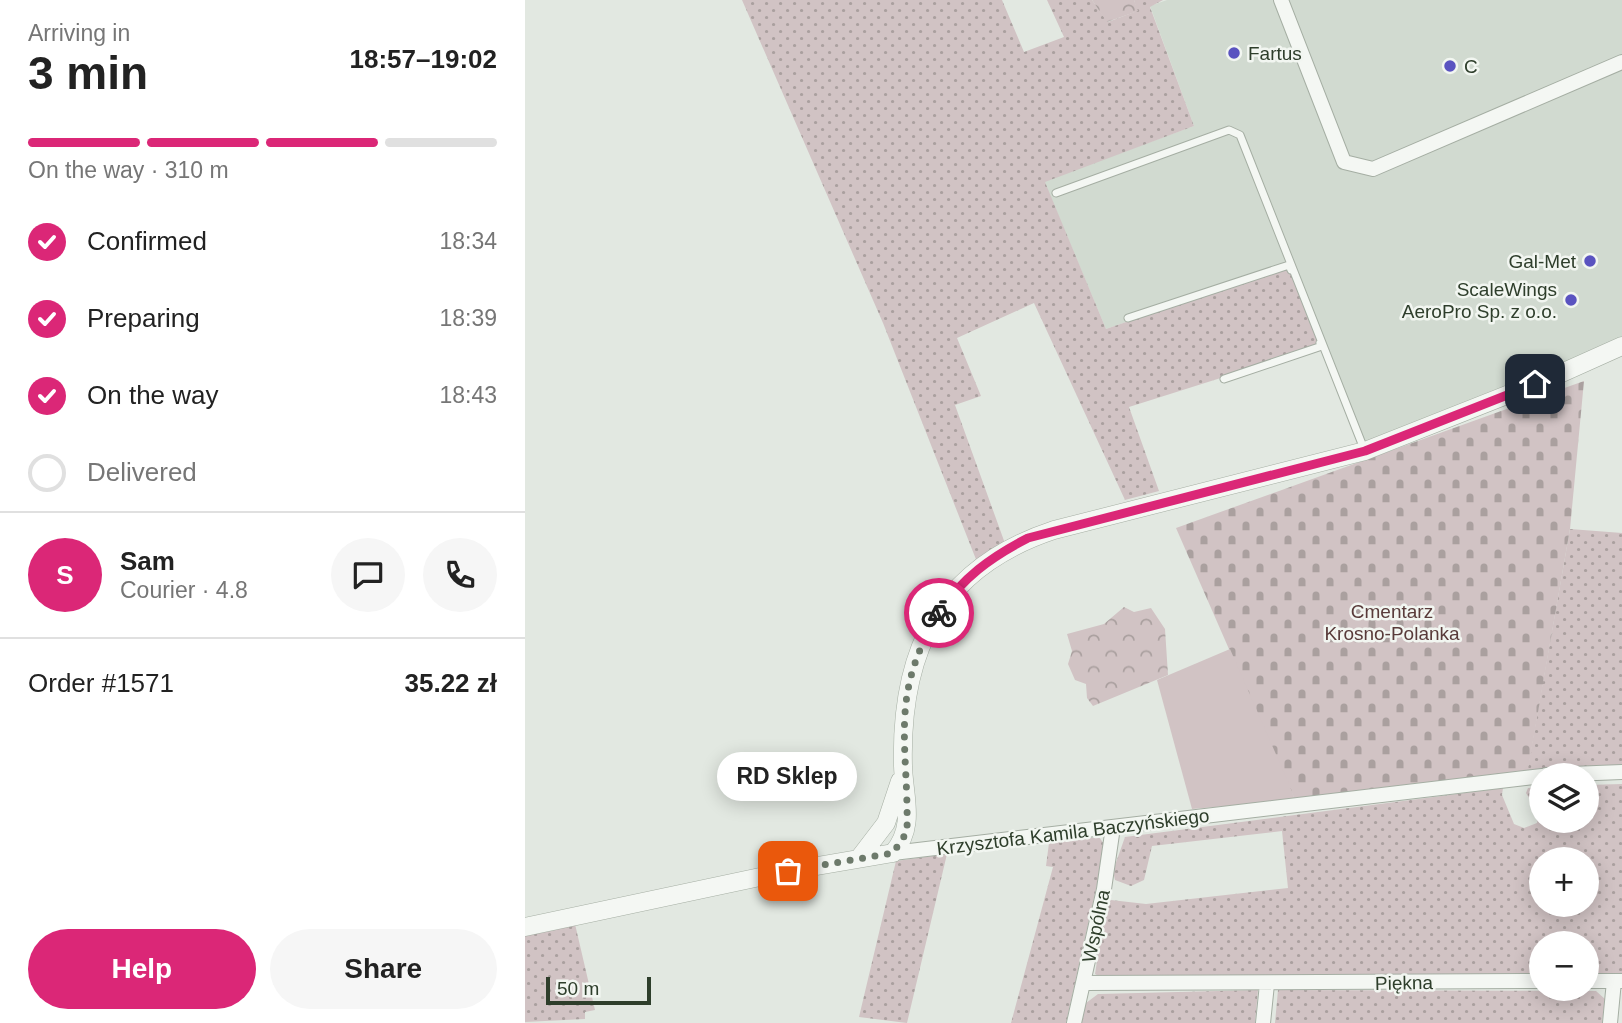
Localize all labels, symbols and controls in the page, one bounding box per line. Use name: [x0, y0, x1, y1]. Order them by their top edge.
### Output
text: Arriving in: [28, 20, 130, 46]
place label: Fartus: [1248, 43, 1302, 64]
text: 18:57–19:02: [350, 44, 497, 74]
marker: Fartus: [1226, 45, 1242, 61]
text: 3 min: [28, 47, 148, 99]
place label: C: [1464, 56, 1478, 77]
marker: C: [1442, 58, 1458, 74]
text: On the way · 310 m: [28, 157, 229, 183]
icon: check: [28, 223, 66, 261]
text: Confirmed: [87, 226, 207, 256]
text: 18:34: [439, 228, 497, 254]
place label: Gal-Met: [1508, 251, 1577, 272]
marker: Gal-Met: [1582, 253, 1598, 269]
place label: ScaleWings AeroPro Sp. z o.o.: [1402, 279, 1557, 322]
marker: ScaleWings AeroPro Sp. z o.o.: [1563, 292, 1579, 308]
icon: check: [28, 300, 66, 338]
text: Preparing: [87, 303, 200, 333]
text: 18:39: [439, 305, 497, 331]
pin: [1505, 354, 1565, 414]
icon: home: [1516, 365, 1554, 403]
icon: check: [28, 377, 66, 415]
text: On the way: [87, 380, 219, 410]
text: 18:43: [439, 382, 497, 408]
text: Delivered: [87, 457, 197, 487]
button: chat: [331, 538, 405, 612]
button: phone: [423, 538, 497, 612]
text: Sam: [120, 546, 175, 576]
text: S: [56, 560, 74, 590]
text: Courier · 4.8: [120, 577, 248, 603]
courier: [904, 578, 974, 648]
icon: bike: [920, 594, 958, 632]
park label: Cmentarz Krosno-Polanka: [1324, 601, 1460, 644]
text: Order #1571: [28, 668, 174, 698]
text: 35.22 zł: [404, 668, 497, 698]
callout: RD Sklep: [718, 752, 858, 801]
text: RD Sklep: [737, 763, 837, 789]
map controls: [1529, 763, 1599, 1001]
button: layers: [1529, 763, 1599, 833]
street label: Krzysztofa Kamila Baczyńskiego: [935, 805, 1211, 859]
pin: [758, 841, 818, 901]
button: +: [1529, 847, 1599, 917]
icon: bag: [769, 852, 807, 890]
street label: Wspólna: [1078, 887, 1114, 964]
button: Help: [28, 929, 256, 1009]
button: Share: [270, 929, 497, 1009]
button: −: [1529, 931, 1599, 1001]
street label: Piękna: [1375, 972, 1434, 994]
scale bar: [546, 974, 651, 1006]
text: 50 m: [557, 978, 599, 999]

